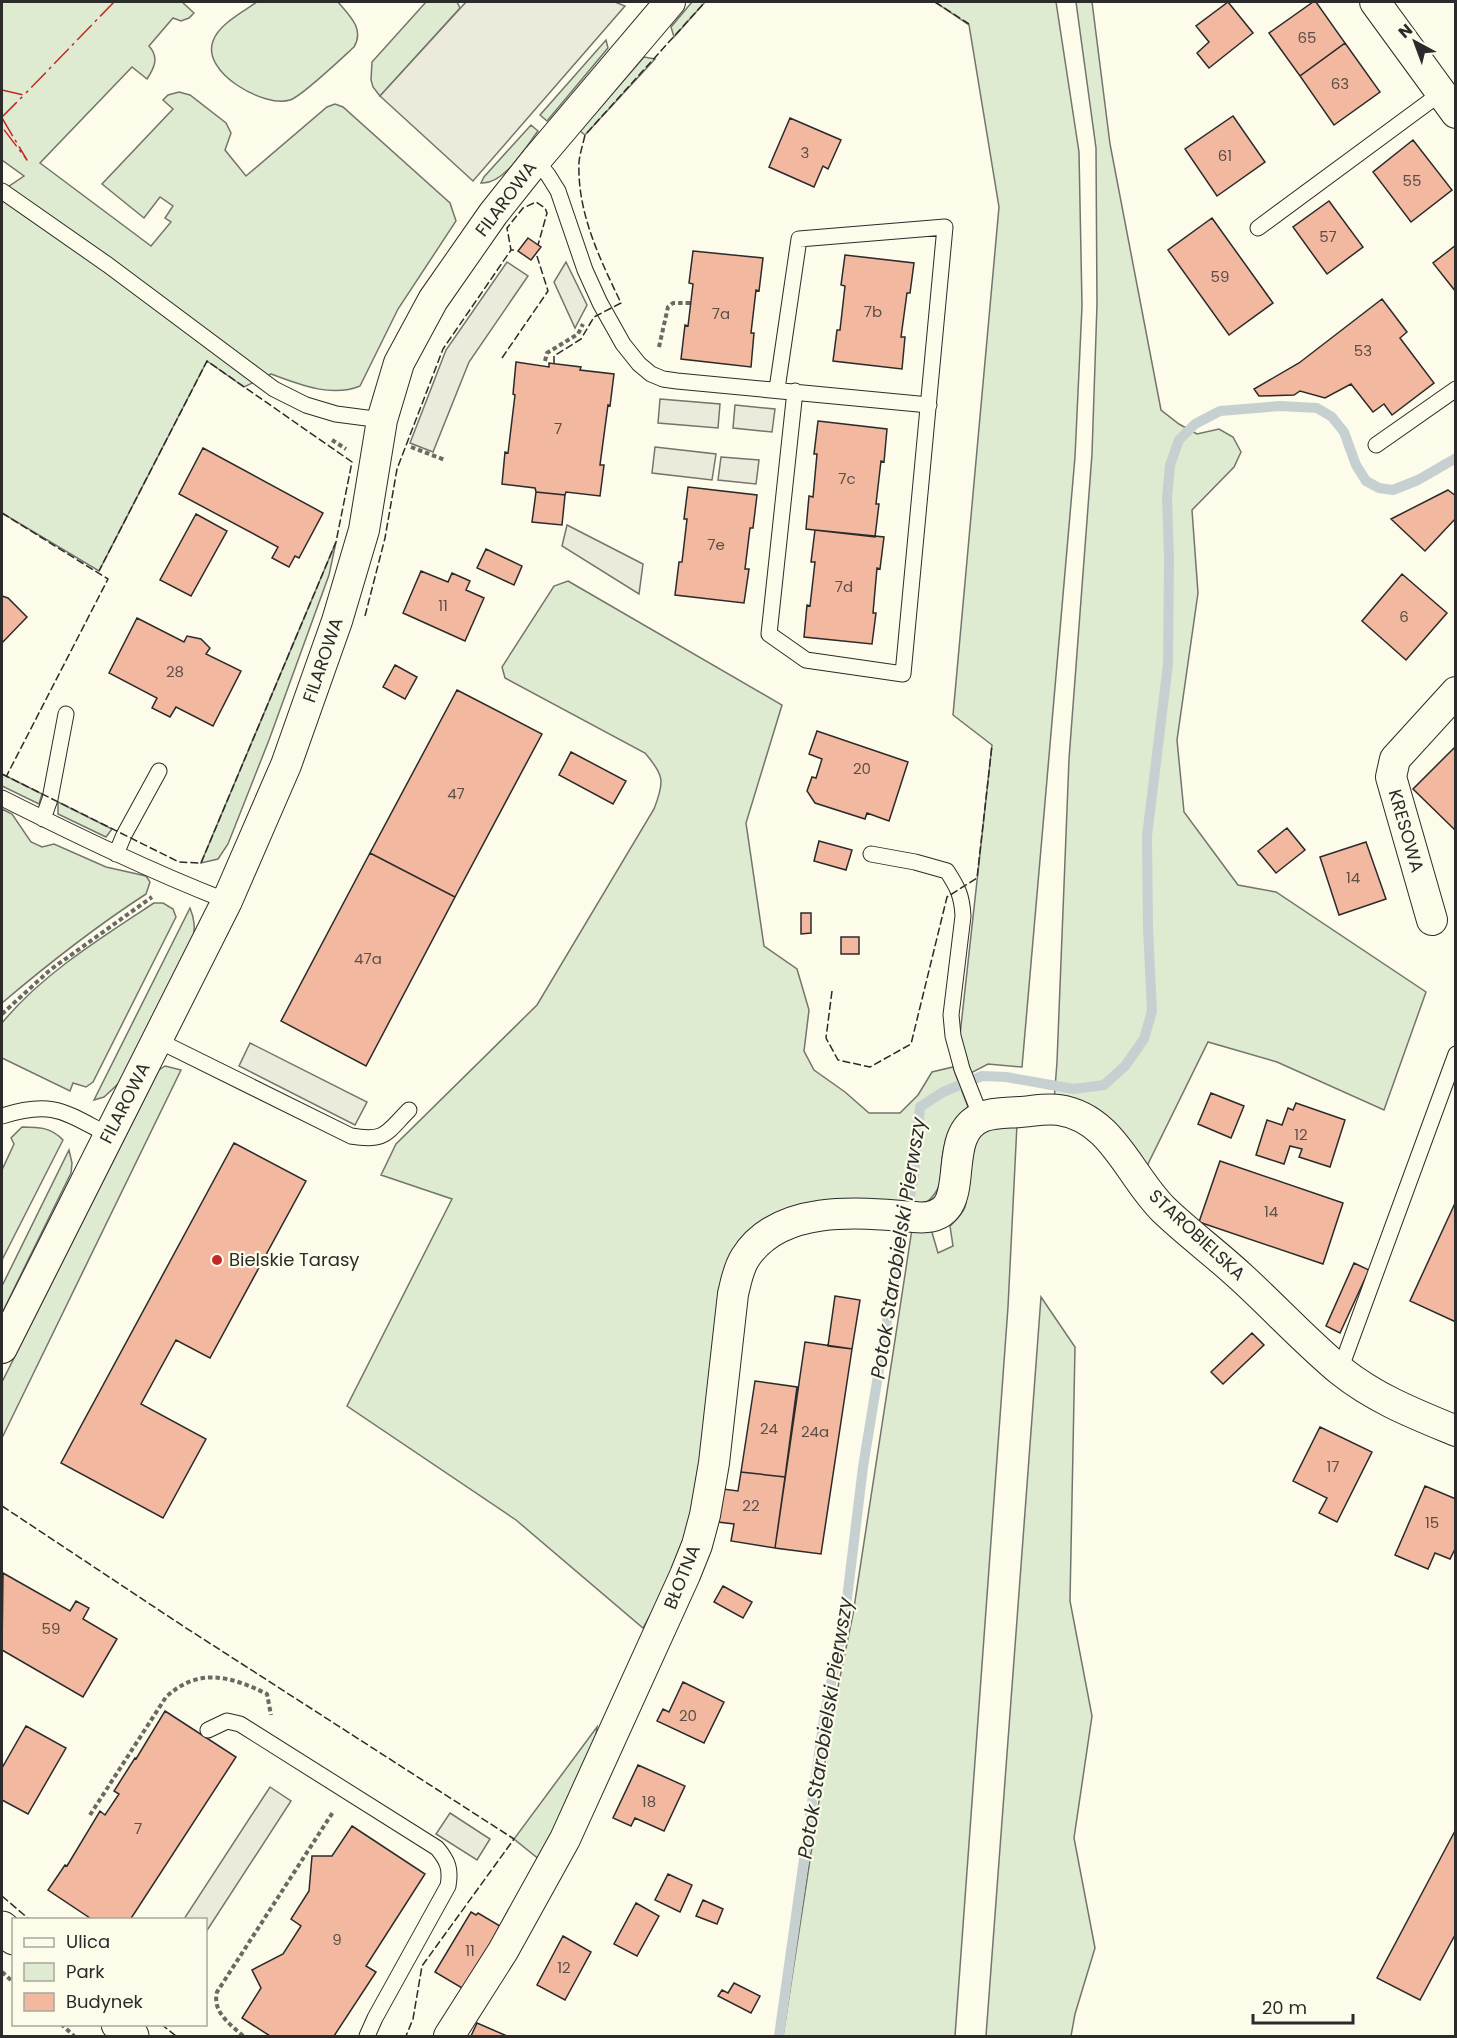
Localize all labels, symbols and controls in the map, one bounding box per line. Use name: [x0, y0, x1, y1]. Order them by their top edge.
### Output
north arrow: [1385, 12, 1445, 72]
text: N: [1393, 18, 1418, 44]
house number: 65: [1298, 27, 1316, 48]
house number: 63: [1331, 73, 1349, 94]
house number: 3: [801, 142, 809, 163]
house number: 61: [1218, 145, 1232, 166]
street label: FILAROWA: [469, 156, 542, 241]
house number: 55: [1403, 170, 1421, 191]
house number: 57: [1319, 226, 1337, 247]
house number: 59: [1211, 266, 1229, 287]
house number: 7b: [864, 301, 882, 322]
house number: 7a: [712, 303, 730, 324]
house number: 53: [1354, 340, 1372, 361]
house number: 7: [554, 418, 562, 439]
house number: 7c: [838, 468, 856, 489]
house number: 7e: [707, 534, 725, 555]
house number: 7d: [835, 576, 853, 597]
house number: 11: [438, 595, 448, 616]
house number: 6: [1399, 606, 1409, 627]
street label: FILAROWA: [296, 614, 349, 706]
house number: 28: [166, 661, 184, 682]
house number: 20: [853, 758, 871, 779]
house number: 47: [447, 783, 465, 804]
street label: KRESOWA: [1383, 786, 1430, 875]
house number: 14: [1346, 867, 1360, 888]
house number: 47a: [354, 948, 382, 969]
street label: FILAROWA: [93, 1058, 156, 1148]
water label: Potok Starobielski Pierwszy: [863, 1115, 933, 1381]
house number: 12: [1294, 1124, 1308, 1145]
street label: STAROBIELSKA: [1144, 1183, 1251, 1286]
house number: 14: [1264, 1201, 1278, 1222]
place label: Bielskie Tarasy: [229, 1247, 359, 1272]
marker: Bielskie Tarasy: [210, 1253, 224, 1267]
house number: 24: [760, 1418, 778, 1439]
house number: 24a: [801, 1421, 829, 1442]
house number: 17: [1327, 1456, 1340, 1477]
house number: 22: [742, 1495, 760, 1516]
house number: 15: [1425, 1512, 1439, 1533]
street label: BŁOTNA: [657, 1541, 706, 1613]
water label: Potok Starobielski Pierwszy: [790, 1595, 860, 1861]
house number: 59: [42, 1618, 60, 1639]
house number: 20: [679, 1705, 697, 1726]
house number: 18: [642, 1791, 656, 1812]
house number: 7: [134, 1818, 142, 1839]
legend: [12, 1918, 207, 2026]
text: Ulica: [66, 1929, 110, 1954]
house number: 9: [332, 1929, 342, 1950]
house number: 11: [465, 1940, 475, 1961]
house number: 12: [557, 1957, 571, 1978]
text: Park: [66, 1959, 105, 1984]
scale bar: [1253, 1987, 1354, 2025]
text: Budynek: [66, 1989, 144, 2014]
text: 20 m: [1262, 1995, 1307, 2020]

